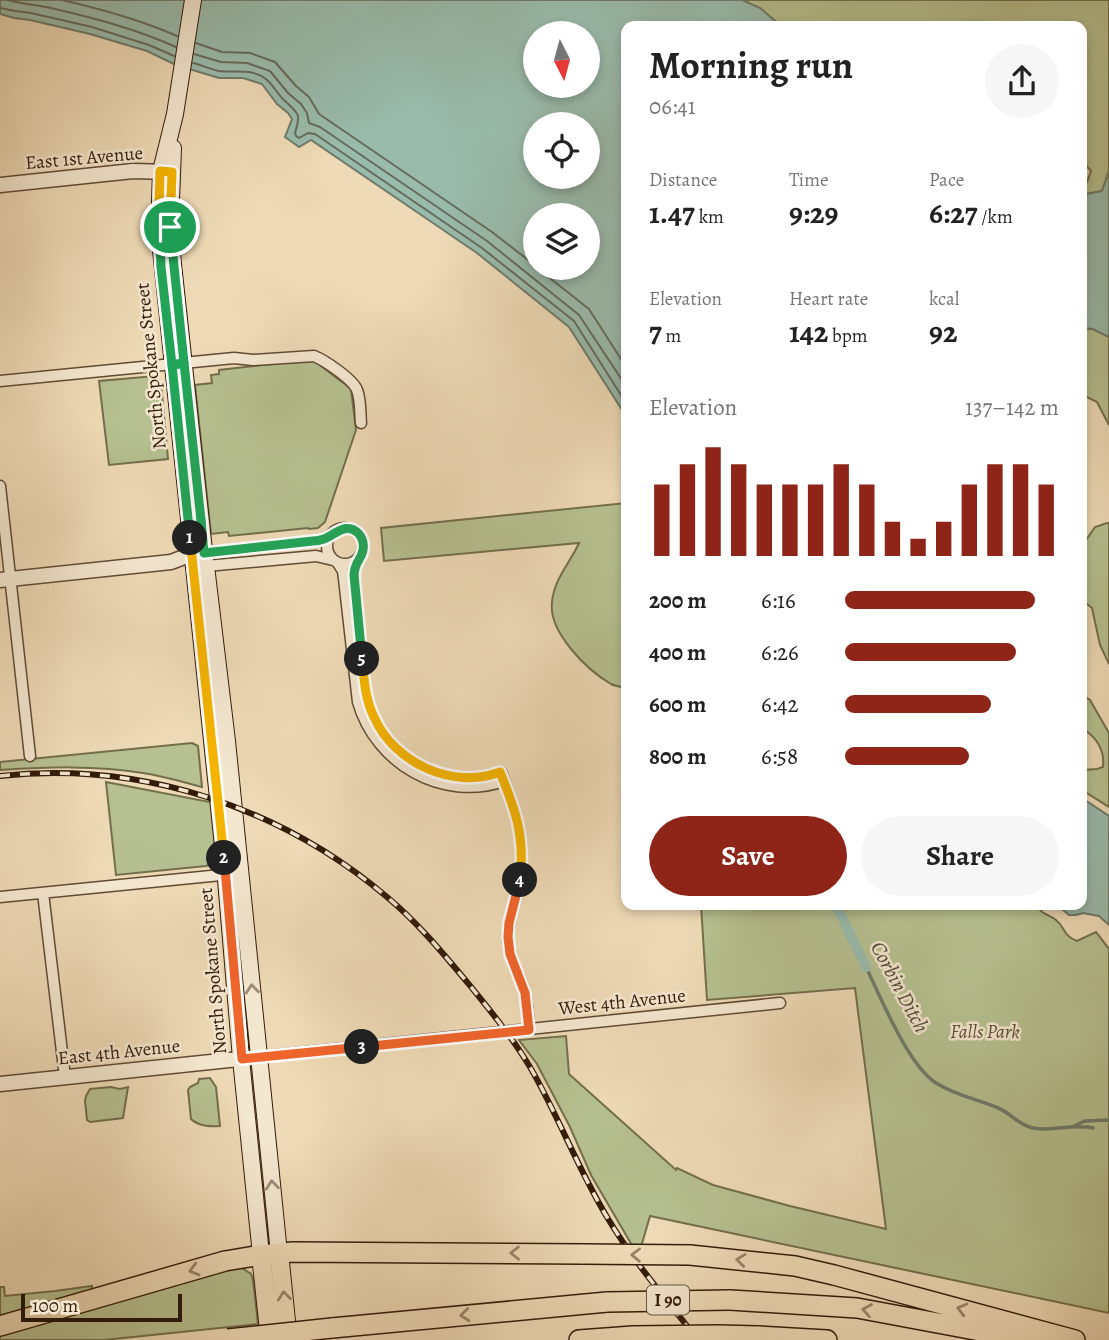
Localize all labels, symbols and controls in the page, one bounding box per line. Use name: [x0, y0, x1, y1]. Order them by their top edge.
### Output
north arrow: [523, 21, 600, 98]
map controls: [523, 21, 600, 280]
text: Morning run: [649, 39, 853, 91]
button: share: [985, 44, 1059, 118]
text: 06:41: [649, 91, 696, 122]
button: locate: [523, 112, 600, 189]
street label: East 1st Avenue: [24, 140, 144, 176]
text: Distance: [649, 167, 717, 193]
text: Time: [789, 167, 828, 193]
text: Pace: [929, 167, 964, 193]
text: 1.47: [649, 193, 695, 233]
text: 9:29: [789, 193, 838, 233]
text: 6:27: [929, 193, 977, 233]
pin: [140, 197, 200, 257]
button: layers: [523, 203, 600, 280]
text: km: [695, 204, 724, 230]
text: /km: [977, 204, 1013, 230]
icon: arrive: [151, 208, 189, 246]
street label: North Spokane Street: [129, 282, 173, 450]
text: Elevation: [649, 286, 722, 312]
text: Heart rate: [789, 286, 868, 312]
text: kcal: [929, 286, 959, 312]
text: 7: [649, 312, 662, 352]
text: 142: [789, 312, 828, 352]
text: 92: [929, 312, 957, 352]
text: m: [662, 323, 681, 349]
text: bpm: [828, 323, 868, 349]
text: Elevation: [649, 392, 737, 423]
text: 137–142 m: [965, 392, 1059, 423]
pin: 1: [172, 520, 208, 556]
text: 1: [186, 524, 193, 550]
text: 200 m: [649, 585, 707, 616]
text: 6:16: [761, 585, 796, 616]
text: 400 m: [649, 637, 706, 668]
text: 6:26: [761, 637, 799, 668]
pin: 5: [344, 642, 380, 676]
text: 5: [357, 645, 366, 671]
text: 600 m: [649, 689, 706, 720]
text: 6:42: [761, 689, 798, 720]
text: 800 m: [649, 741, 706, 772]
text: 6:58: [761, 741, 798, 772]
button: Save: [649, 816, 847, 896]
button: Share: [861, 816, 1059, 896]
pin: 2: [206, 840, 242, 876]
text: 2: [219, 844, 228, 870]
pin: 4: [503, 862, 538, 898]
text: 4: [515, 866, 524, 892]
street label: North Spokane Street: [193, 887, 233, 1055]
water label: Corbin Ditch: [864, 936, 936, 1038]
street label: West 4th Avenue: [556, 982, 687, 1022]
one-way arrow: [245, 983, 260, 995]
park label: Falls Park: [950, 1019, 1020, 1045]
pin: 3: [344, 1030, 380, 1064]
street label: East 4th Avenue: [57, 1033, 181, 1071]
text: 3: [357, 1033, 366, 1059]
one-way arrow: [265, 1179, 280, 1190]
one-way arrow: [509, 1246, 520, 1261]
one-way arrow: [631, 1247, 642, 1262]
one-way arrow: [735, 1252, 747, 1267]
one-way arrow: [188, 1261, 200, 1276]
road number: I 90: [647, 1286, 689, 1315]
scale bar: [21, 1291, 182, 1323]
one-way arrow: [276, 1291, 291, 1302]
text: 100 m: [32, 1293, 78, 1319]
one-way arrow: [861, 1303, 873, 1318]
one-way arrow: [957, 1303, 969, 1317]
one-way arrow: [460, 1307, 471, 1322]

